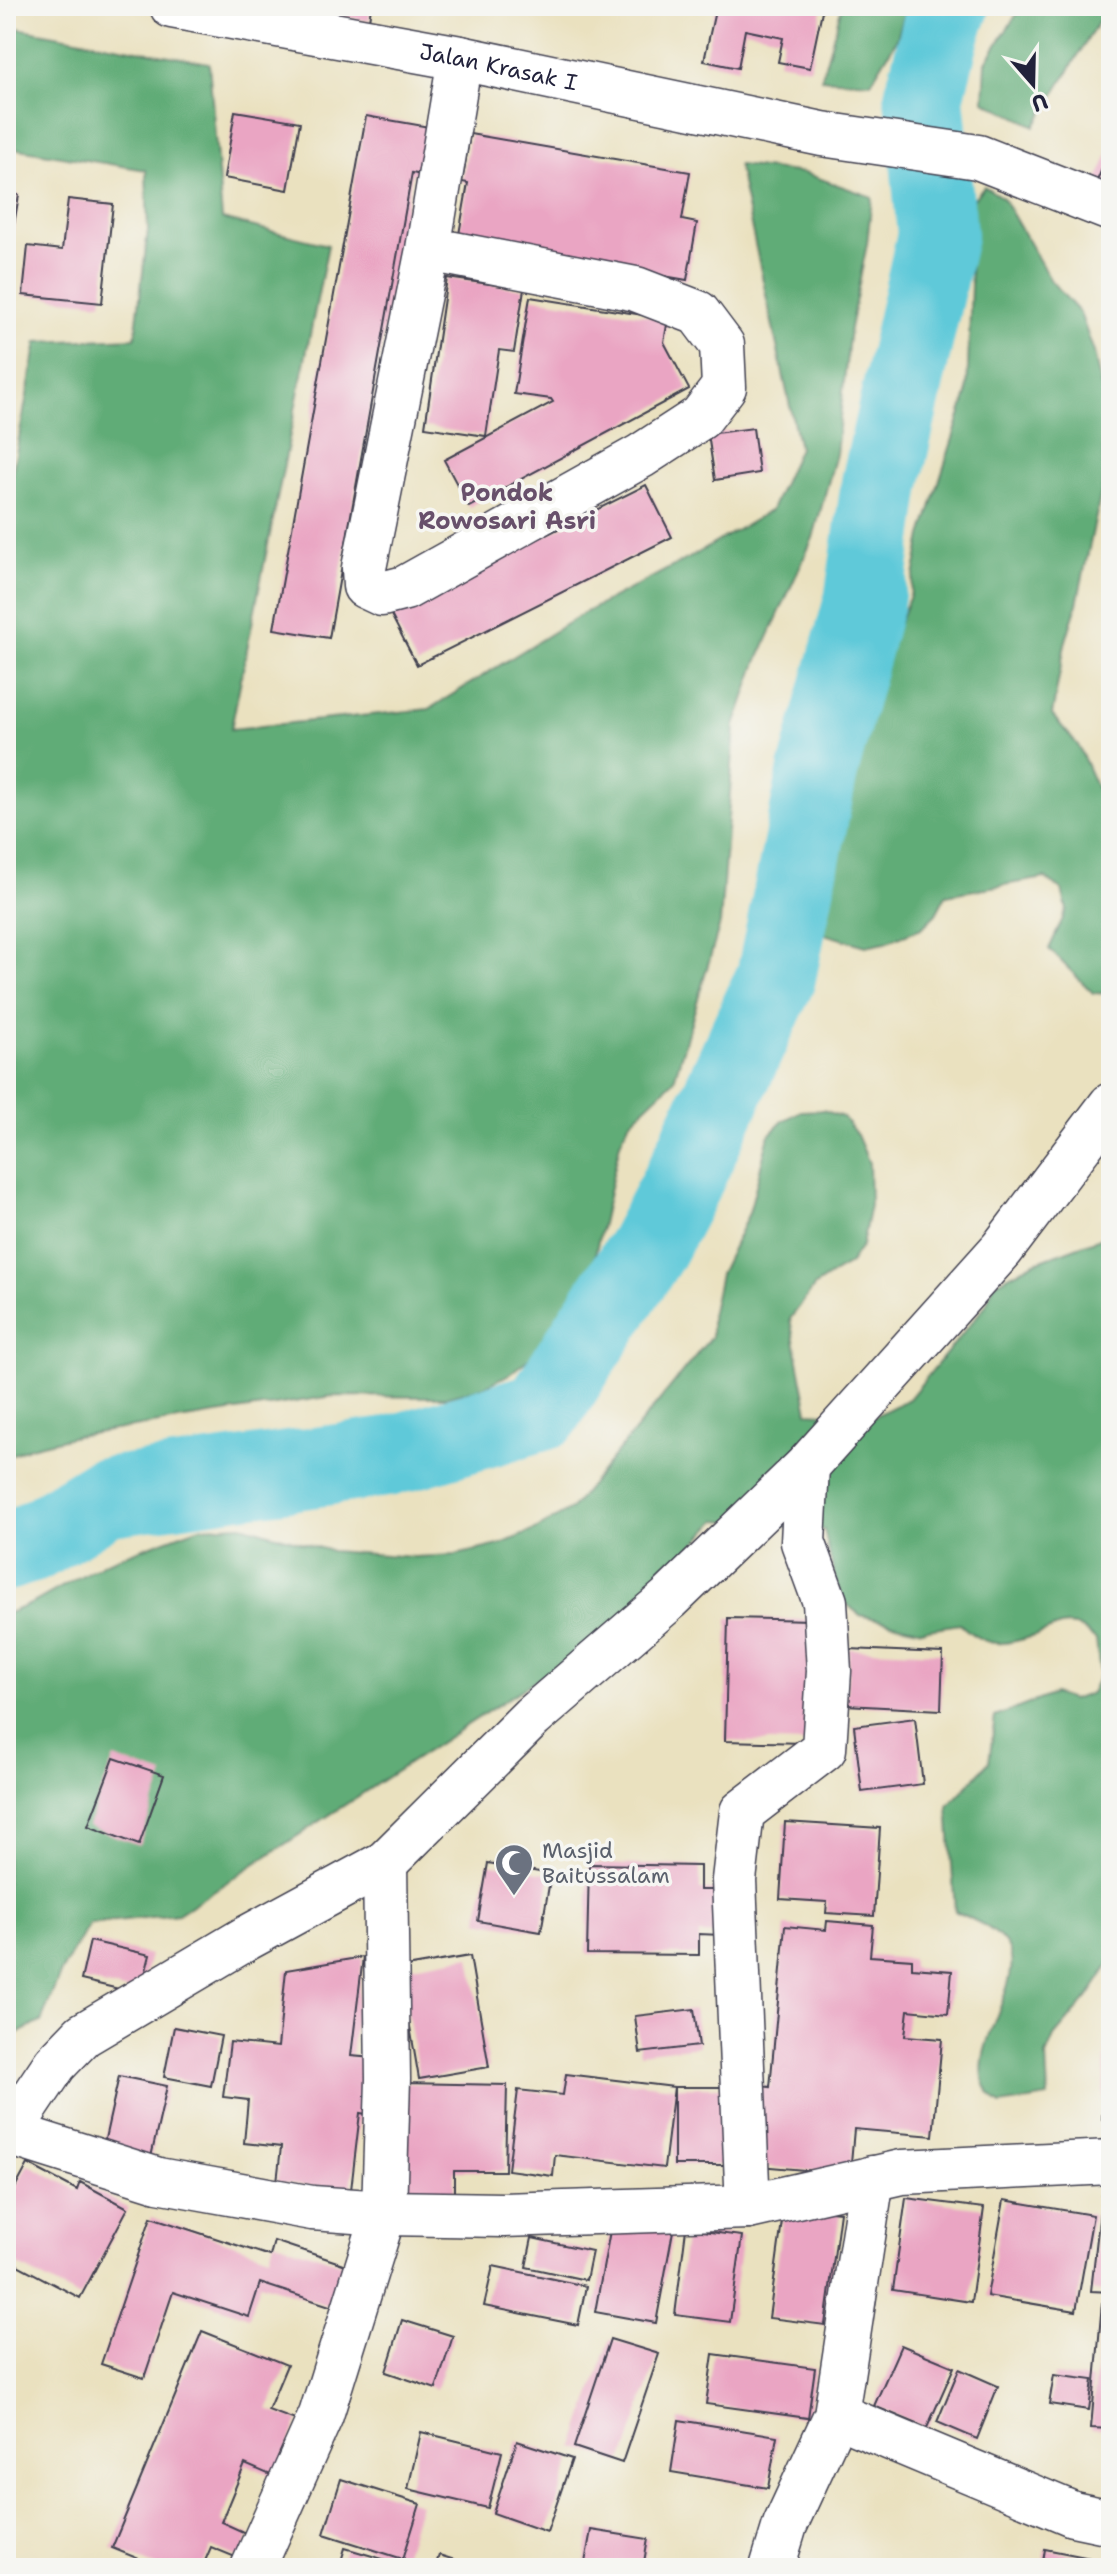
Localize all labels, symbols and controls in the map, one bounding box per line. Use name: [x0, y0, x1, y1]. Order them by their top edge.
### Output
street label: Jalan Krasak I: [417, 36, 580, 97]
north arrow: [993, 44, 1073, 124]
text: U: [1028, 86, 1052, 119]
district label: Pondok Rowosari Asri: [418, 477, 596, 537]
place label: Masjid Baitussalam: [542, 1836, 670, 1890]
mosque icon: Masjid Baitussalam: [493, 1842, 535, 1897]

